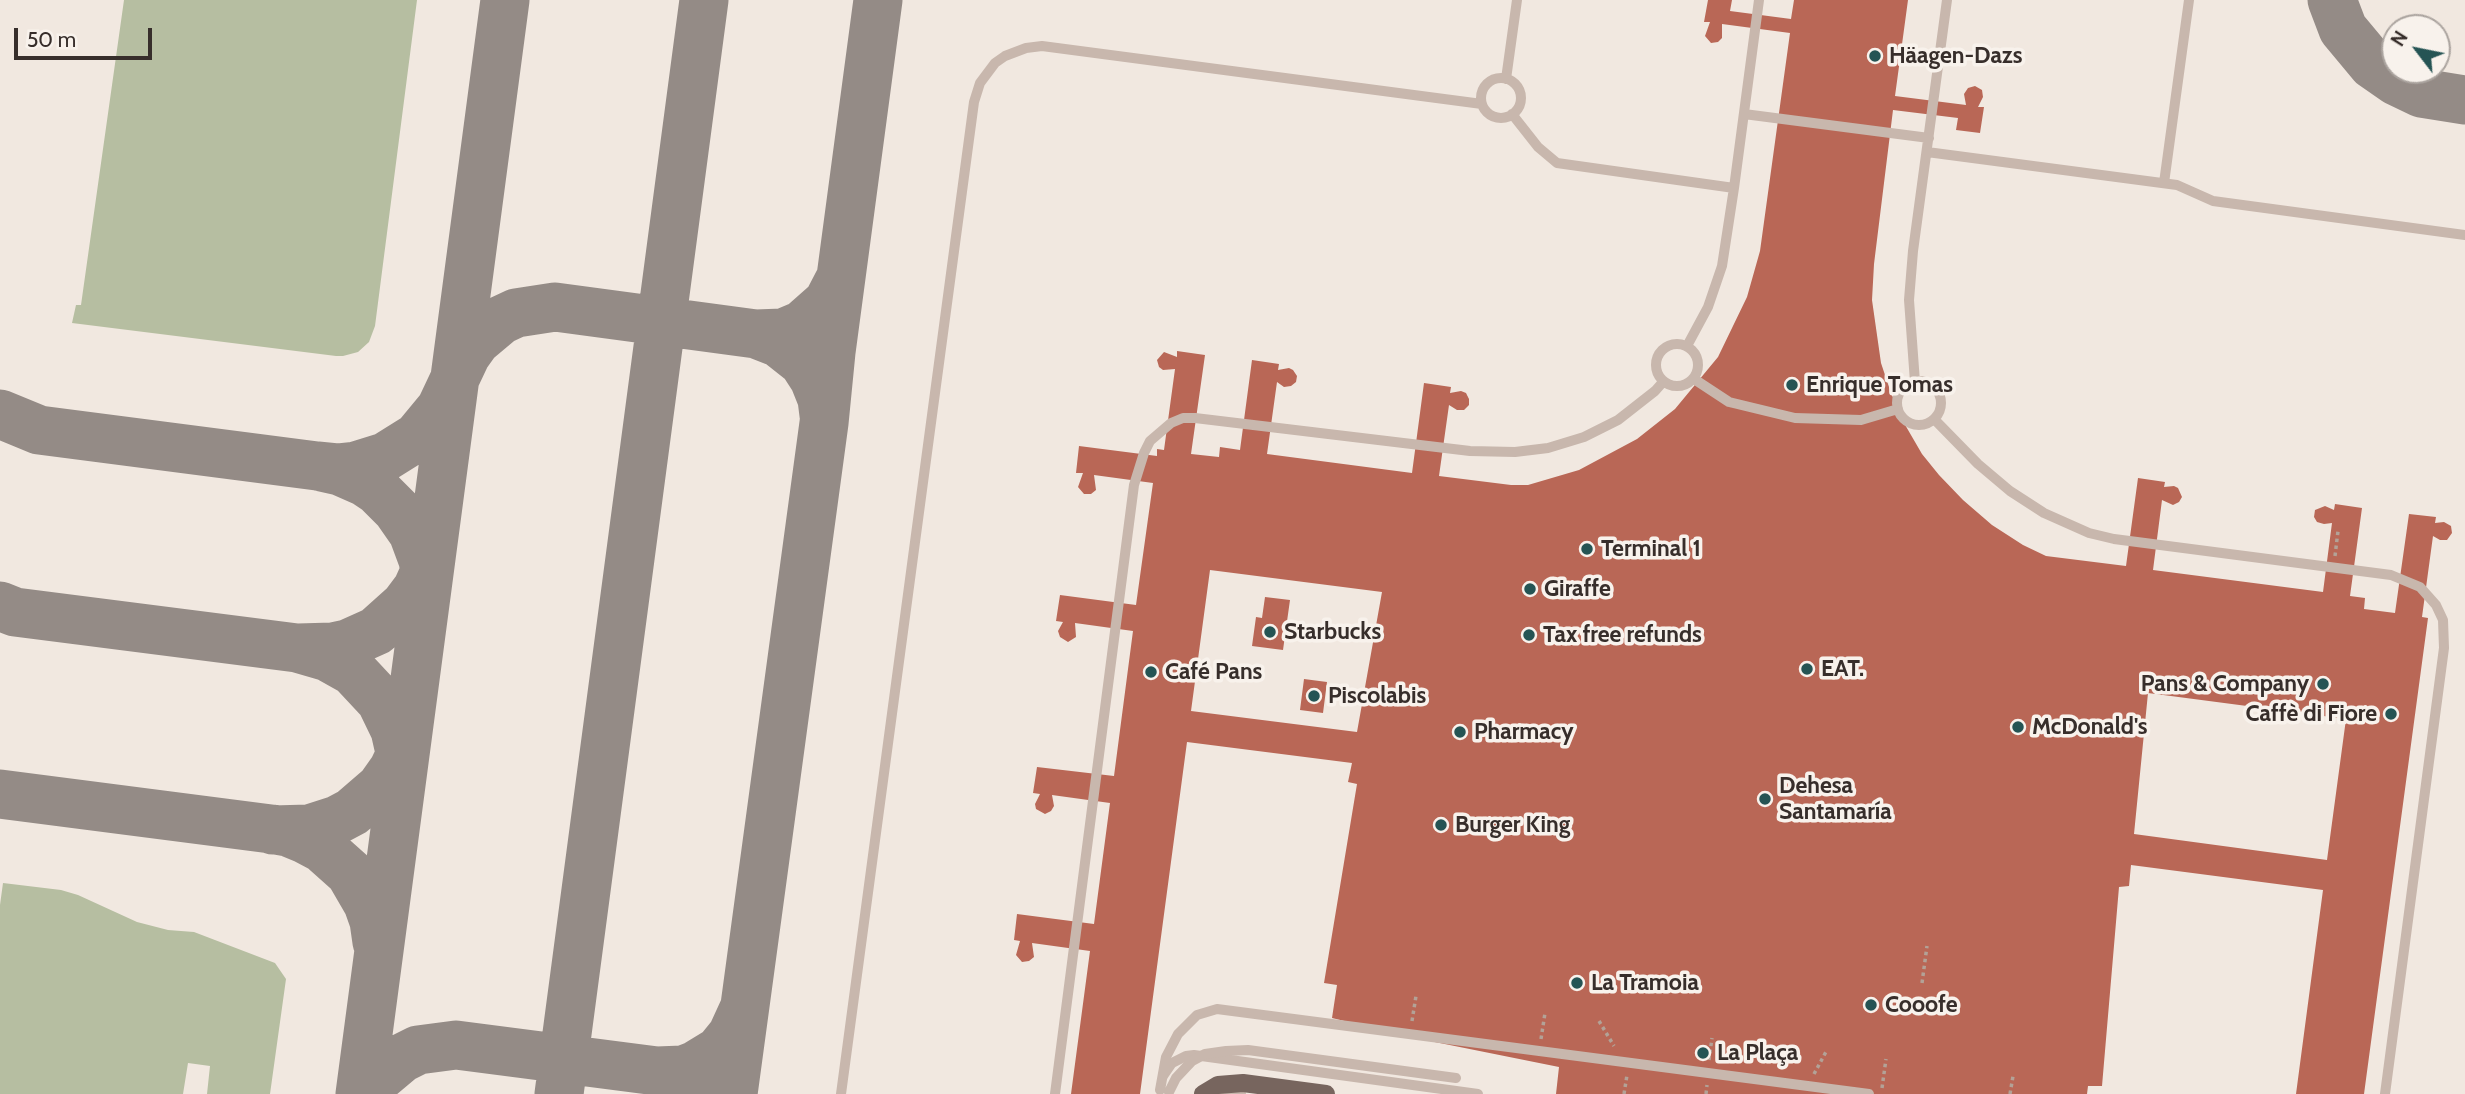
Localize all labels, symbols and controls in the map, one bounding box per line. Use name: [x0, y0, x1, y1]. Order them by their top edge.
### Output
scale bar: [18, 14, 156, 58]
north arrow: [2381, 14, 2451, 84]
text: 50 m: [27, 27, 76, 52]
text: N: [2386, 27, 2413, 50]
place label: Häagen-Dazs: [1889, 42, 2022, 70]
marker: Häagen-Dazs: [1867, 48, 1883, 64]
place label: Enrique Tomas: [1806, 371, 1953, 399]
marker: Enrique Tomas: [1784, 377, 1800, 393]
place label: Terminal 1: [1601, 535, 1701, 563]
marker: Terminal 1: [1579, 541, 1595, 557]
place label: Giraffe: [1544, 575, 1611, 603]
marker: Giraffe: [1522, 581, 1538, 597]
place label: Starbucks: [1284, 618, 1381, 646]
place label: Tax free refunds: [1543, 621, 1702, 649]
marker: Starbucks: [1262, 624, 1278, 640]
marker: Tax free refunds: [1521, 627, 1537, 643]
place label: EAT.: [1821, 655, 1864, 683]
place label: Café Pans: [1165, 658, 1262, 686]
marker: EAT.: [1799, 661, 1815, 677]
marker: Café Pans: [1143, 664, 1159, 680]
place label: Pans & Company: [2141, 670, 2309, 698]
marker: Pans & Company: [2315, 676, 2331, 692]
place label: Piscolabis: [1328, 682, 1426, 710]
marker: Piscolabis: [1306, 688, 1322, 704]
place label: Caffè di Fiore: [2246, 700, 2377, 728]
marker: Caffè di Fiore: [2383, 706, 2399, 722]
place label: McDonald's: [2032, 713, 2148, 741]
place label: Pharmacy: [1474, 718, 1574, 746]
marker: McDonald's: [2010, 719, 2026, 735]
marker: Pharmacy: [1452, 724, 1468, 740]
place label: Dehesa Santamaría: [1779, 772, 1892, 826]
marker: Dehesa Santamaría: [1757, 791, 1773, 807]
place label: Burger King: [1455, 811, 1570, 839]
marker: Burger King: [1433, 817, 1449, 833]
place label: La Tramoia: [1591, 969, 1699, 997]
marker: La Tramoia: [1569, 975, 1585, 991]
place label: Cooofe: [1885, 991, 1958, 1019]
marker: Cooofe: [1863, 997, 1879, 1013]
place label: La Plaça: [1717, 1039, 1798, 1067]
marker: La Plaça: [1695, 1045, 1711, 1061]

